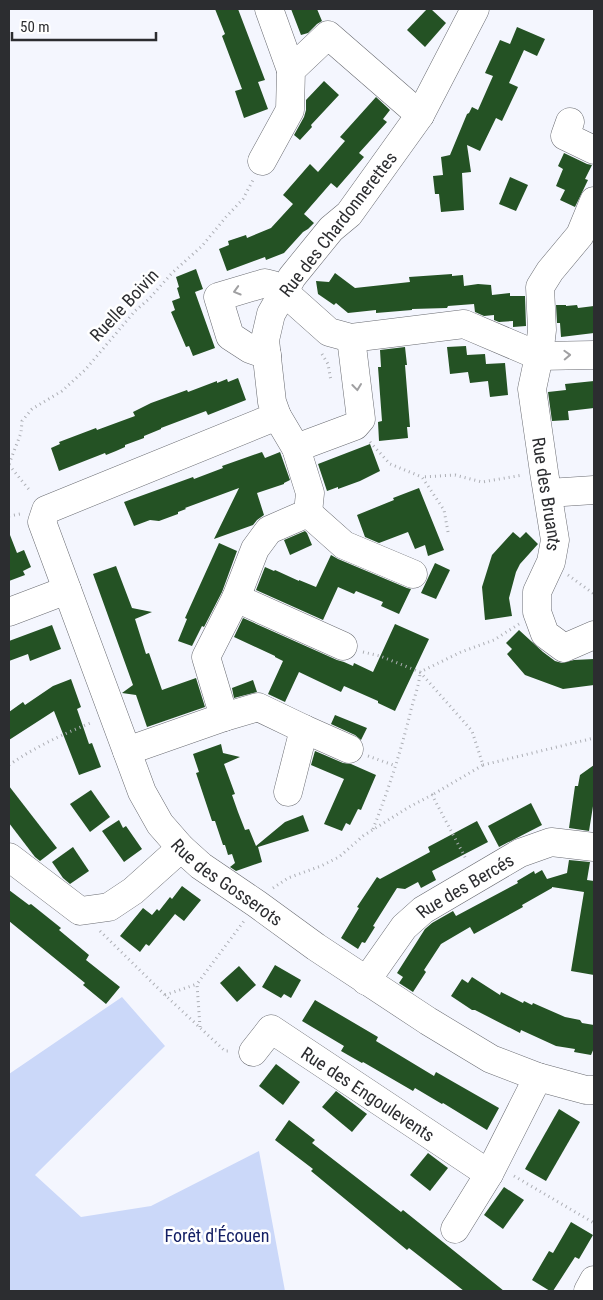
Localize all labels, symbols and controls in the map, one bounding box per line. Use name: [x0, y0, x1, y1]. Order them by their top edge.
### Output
scale bar: [12, 10, 156, 42]
text: 50 m: [20, 18, 50, 36]
street label: Rue des Chardonnerettes: [275, 147, 401, 301]
street label: Ruelle Boivin: [85, 265, 163, 345]
one-way arrow: [234, 286, 242, 296]
one-way arrow: [563, 350, 571, 361]
one-way arrow: [351, 383, 362, 391]
street label: Rue des Bruants: [529, 436, 566, 553]
street label: Rue des Gosserots: [167, 834, 287, 930]
street label: Rue des Bercés: [411, 849, 517, 922]
street label: Rue des Engoulevents: [298, 1042, 439, 1146]
park label: Forêt d'Écouen: [165, 1225, 269, 1246]

